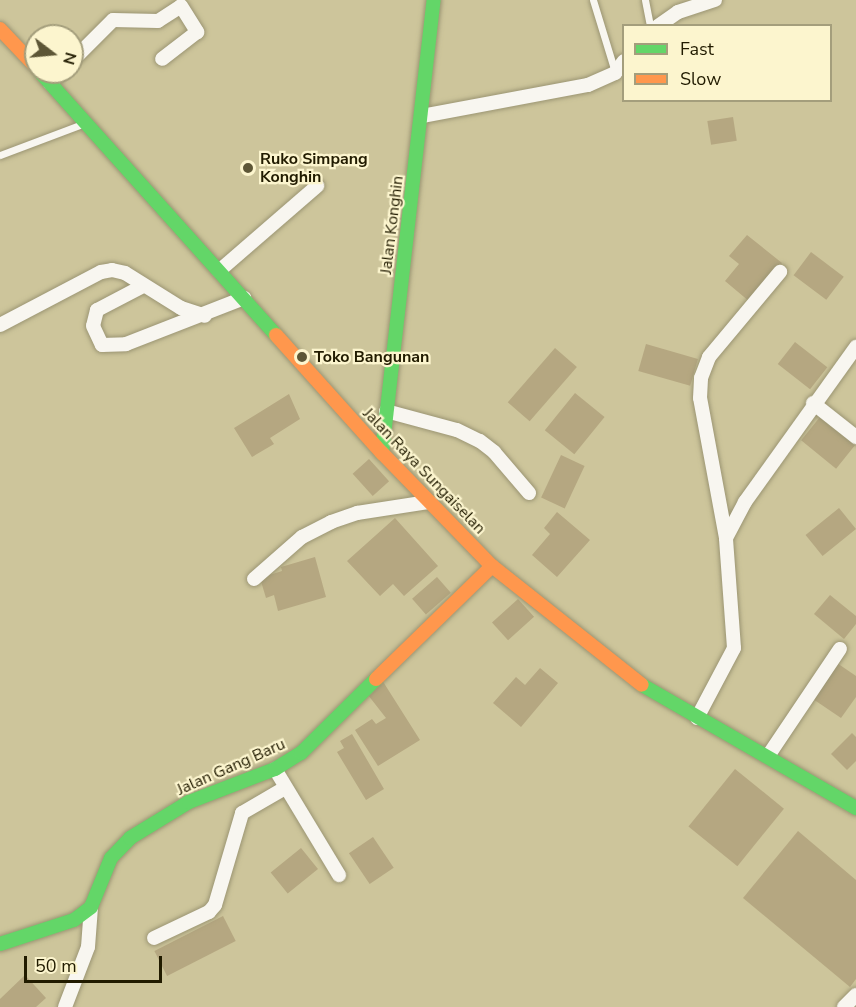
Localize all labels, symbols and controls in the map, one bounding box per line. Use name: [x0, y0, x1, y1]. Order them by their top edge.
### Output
north arrow: [24, 24, 84, 84]
legend: [622, 24, 832, 102]
text: Fast: [680, 37, 714, 61]
text: N: [57, 50, 82, 67]
text: Slow: [680, 67, 721, 91]
place label: Ruko Simpang Konghin: [260, 149, 368, 187]
marker: Ruko Simpang Konghin: [241, 161, 255, 175]
street label: Jalan Konghin: [376, 175, 408, 275]
place label: Toko Bangunan: [314, 347, 429, 367]
marker: Toko Bangunan: [295, 350, 309, 364]
street label: Jalan Raya Sungaiselan: [359, 404, 489, 538]
street label: Jalan Gang Baru: [174, 734, 288, 800]
scale bar: [27, 944, 165, 982]
text: 50 m: [35, 954, 77, 978]

